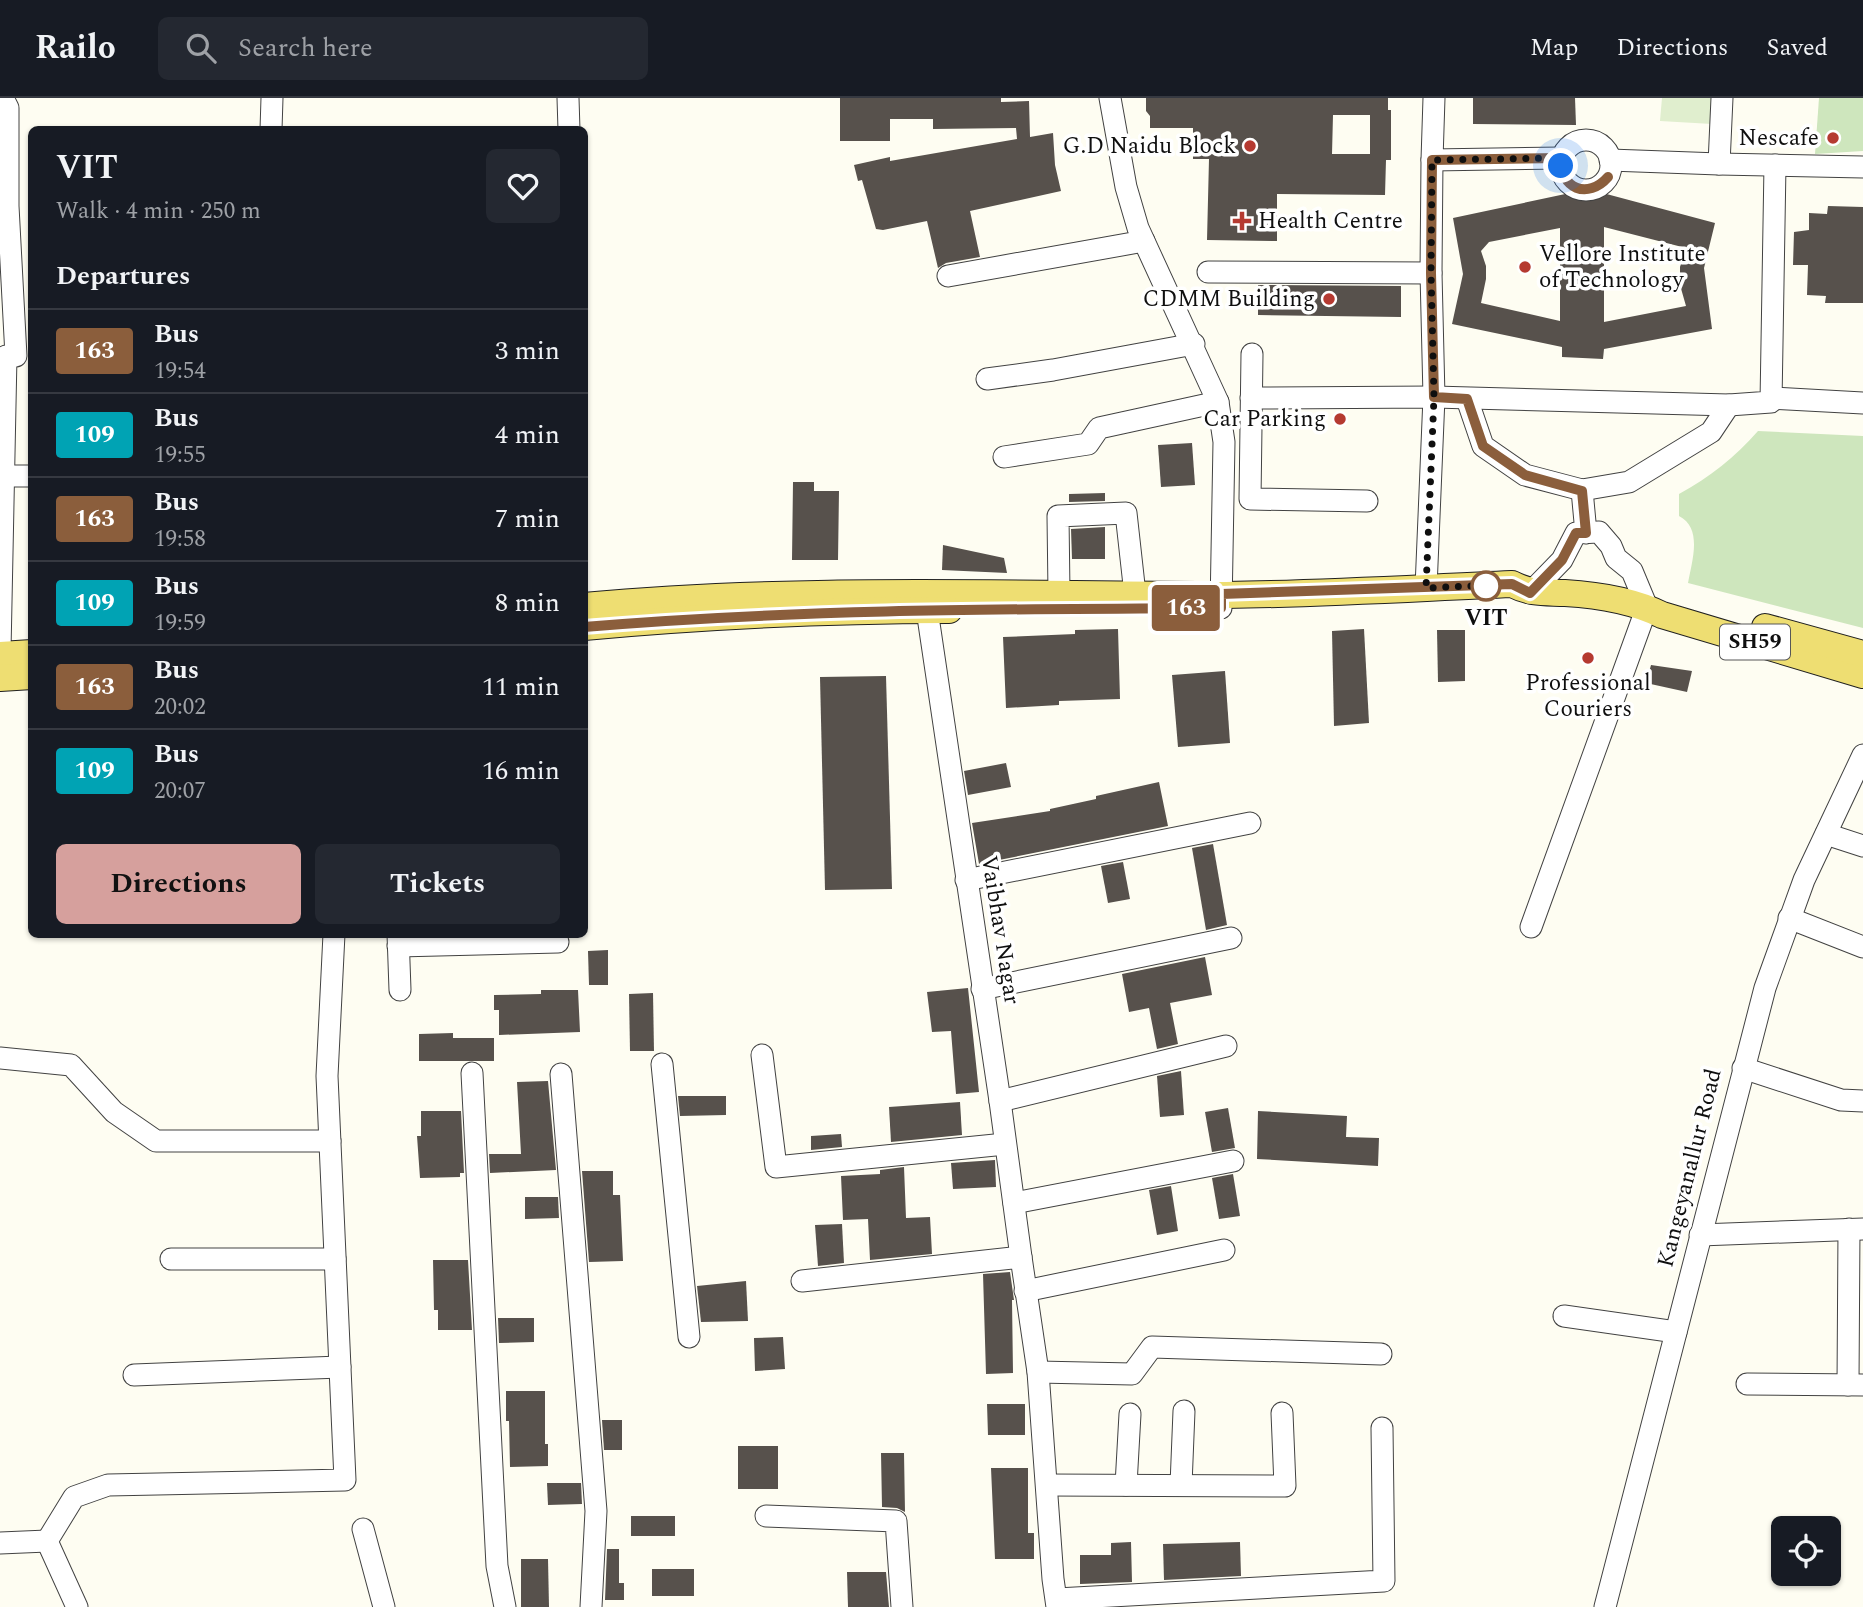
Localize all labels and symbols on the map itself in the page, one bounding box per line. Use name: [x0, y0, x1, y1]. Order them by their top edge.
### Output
place label: Nescafe: [1739, 121, 1819, 156]
place label: G.D Naidu Block: [1063, 129, 1236, 164]
marker: Nescafe: [1825, 130, 1841, 146]
marker: G.D Naidu Block: [1242, 138, 1258, 154]
your location: [1543, 148, 1578, 183]
place label: Health Centre: [1258, 204, 1403, 239]
marker: Health Centre: [1232, 211, 1252, 231]
place label: Vellore Institute of Technology: [1539, 237, 1706, 298]
marker: Vellore Institute of Technology: [1517, 259, 1533, 275]
place label: CDMM Building: [1143, 282, 1315, 317]
marker: CDMM Building: [1321, 291, 1337, 307]
place label: Car Parking: [1203, 402, 1326, 437]
marker: Car Parking: [1332, 411, 1348, 427]
marker: VIT: [1471, 571, 1501, 601]
line badge: 163: [1146, 585, 1226, 631]
place label: VIT: [1464, 601, 1508, 636]
road number: SH59: [1720, 624, 1790, 660]
marker: Professional Couriers: [1580, 650, 1596, 666]
place label: Professional Couriers: [1525, 666, 1651, 727]
street label: Vaibhav Nagar: [971, 853, 1029, 1007]
street label: Kangeyanallur Road: [1648, 1065, 1732, 1271]

